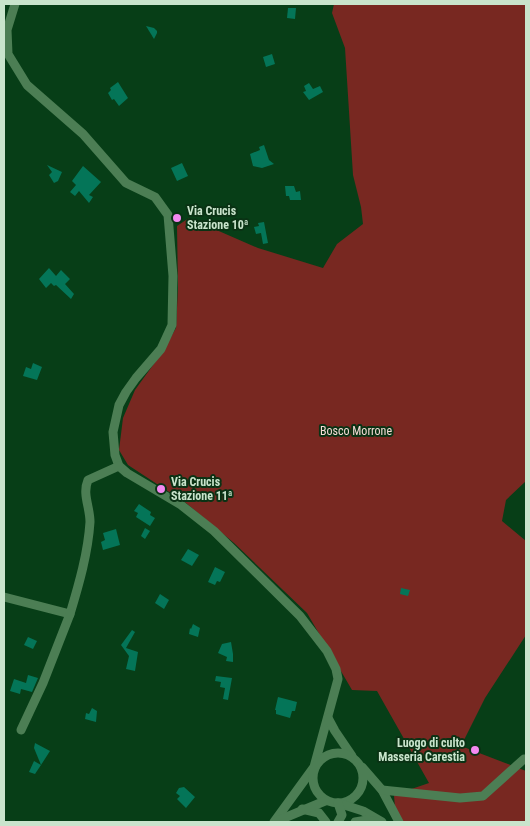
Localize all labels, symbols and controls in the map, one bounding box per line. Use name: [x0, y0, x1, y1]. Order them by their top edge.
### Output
place label: Via Crucis Stazione 10ª: [187, 204, 249, 232]
marker: Via Crucis Stazione 10ª: [171, 212, 183, 224]
park label: Bosco Morrone: [320, 424, 392, 438]
place label: Via Crucis Stazione 11ª: [171, 475, 233, 503]
marker: Via Crucis Stazione 11ª: [155, 483, 167, 495]
place label: Luogo di culto Masseria Carestia: [378, 736, 465, 764]
marker: Luogo di culto Masseria Carestia: [469, 744, 481, 756]

